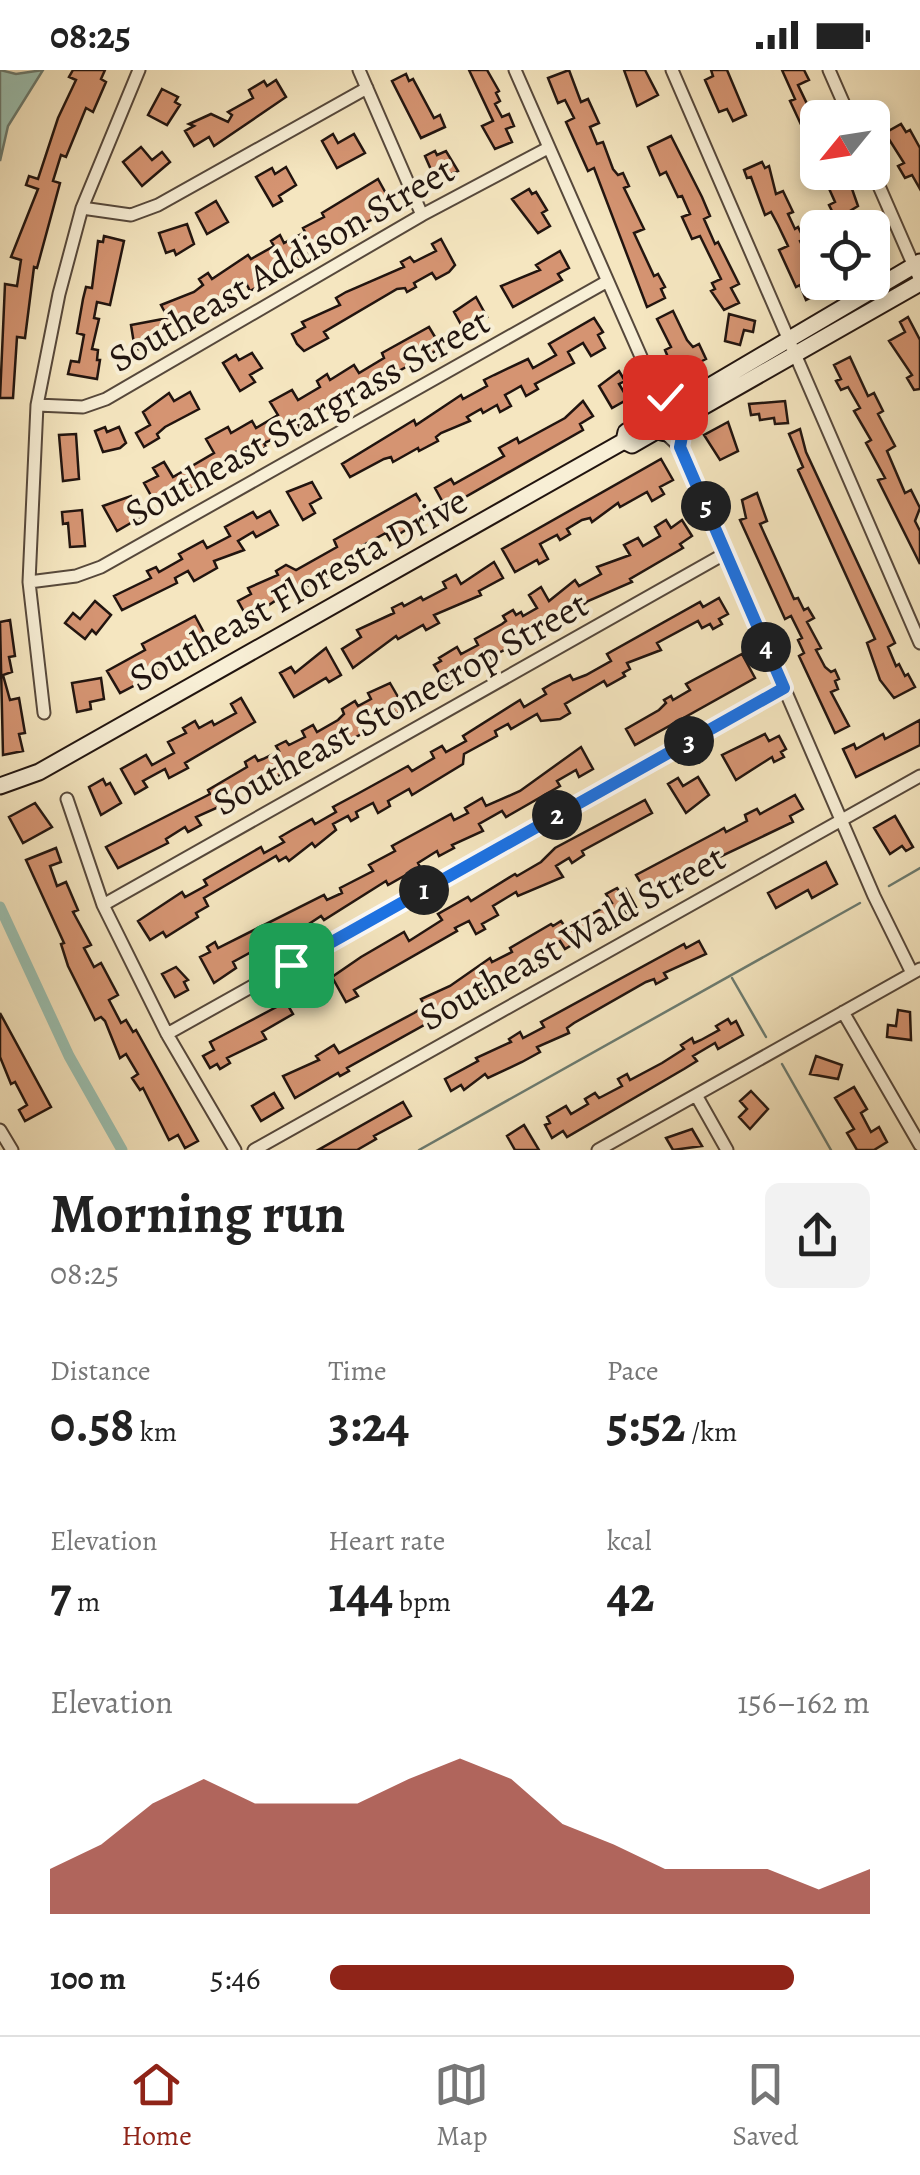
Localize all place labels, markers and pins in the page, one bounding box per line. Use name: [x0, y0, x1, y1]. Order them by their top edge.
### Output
pin: [623, 355, 708, 440]
pin: 5: [681, 481, 731, 531]
pin: 4: [741, 622, 791, 672]
pin: 3: [664, 716, 714, 766]
pin: 2: [532, 790, 582, 840]
pin: 1: [399, 865, 449, 915]
pin: [249, 923, 334, 1008]

